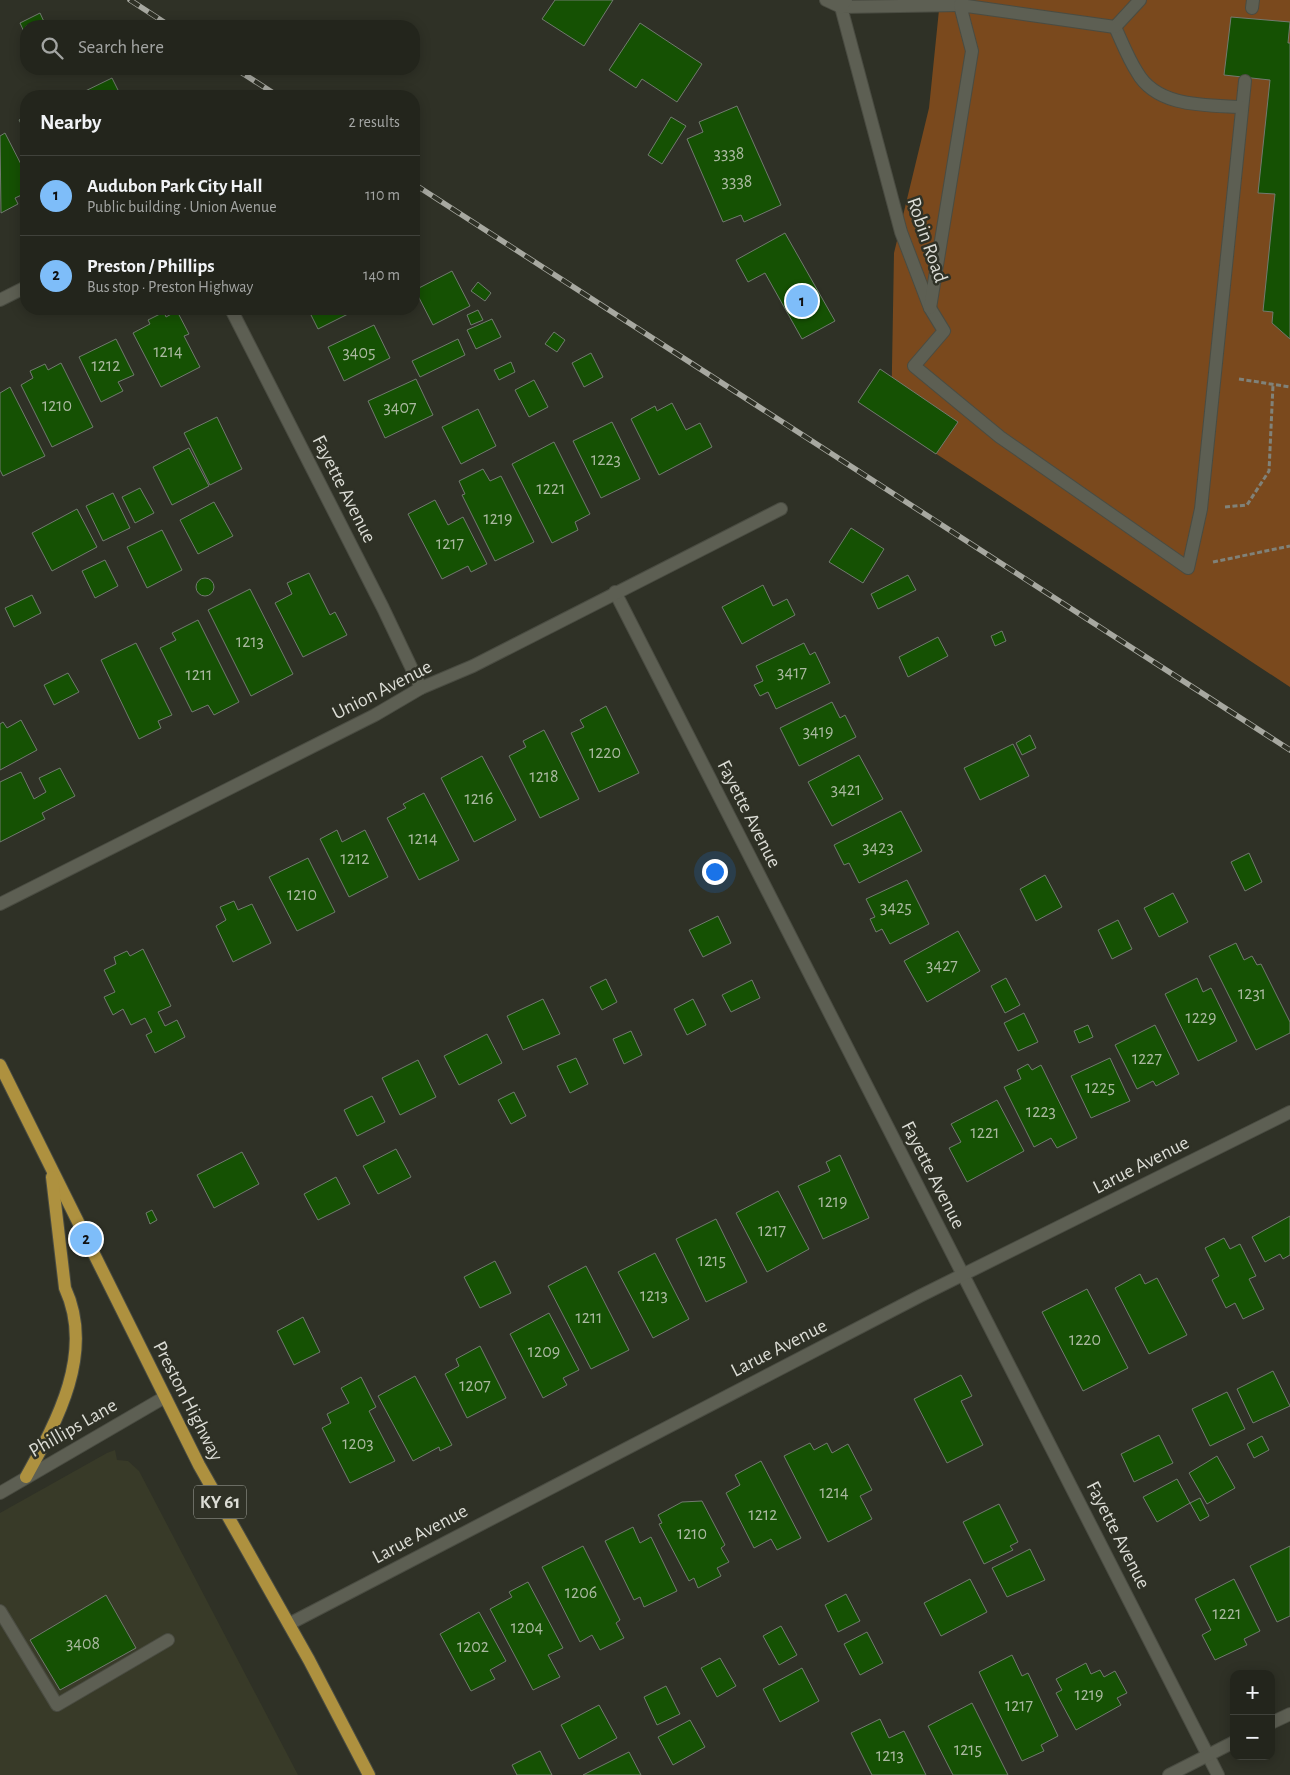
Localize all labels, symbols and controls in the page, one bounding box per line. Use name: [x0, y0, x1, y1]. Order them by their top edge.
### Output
search box: [20, 20, 420, 75]
icon: search: [38, 34, 66, 62]
text: Search here: [78, 38, 164, 57]
text: Nearby: [40, 112, 101, 133]
text: 2 results: [348, 114, 400, 130]
house number: 3338: [714, 145, 744, 163]
house number: 3338: [722, 173, 752, 191]
text: Audubon Park City Hall: [87, 177, 262, 196]
text: 1: [53, 187, 59, 203]
text: 110 m: [365, 187, 400, 203]
street label: Robin Road: [903, 195, 951, 285]
text: Public building · Union Avenue: [87, 199, 277, 215]
text: Preston / Phillips: [87, 257, 215, 276]
text: 2: [52, 267, 60, 283]
text: 140 m: [363, 267, 400, 283]
text: Bus stop · Preston Highway: [87, 279, 253, 295]
pin: 1: [786, 282, 818, 320]
house number: 1214: [153, 343, 183, 361]
house number: 3405: [342, 344, 376, 362]
house number: 1212: [92, 357, 120, 375]
house number: 1210: [42, 397, 72, 415]
house number: 3407: [383, 399, 417, 417]
street label: Fayette Avenue: [308, 432, 380, 546]
house number: 1223: [591, 451, 621, 469]
house number: 1221: [537, 480, 565, 498]
house number: 1219: [483, 510, 513, 528]
house number: 1217: [436, 535, 464, 553]
house number: 1213: [236, 633, 264, 651]
street label: Union Avenue: [329, 656, 435, 724]
house number: 3417: [777, 664, 807, 682]
house number: 1211: [186, 666, 212, 684]
house number: 3419: [803, 723, 833, 741]
house number: 1220: [589, 744, 621, 762]
street label: Fayette Avenue: [713, 757, 785, 871]
house number: 1218: [529, 768, 559, 786]
house number: 3421: [831, 781, 861, 799]
house number: 1216: [464, 790, 494, 808]
house number: 1214: [408, 830, 438, 848]
house number: 3423: [862, 839, 894, 857]
house number: 1212: [341, 850, 369, 868]
your location: [702, 859, 728, 885]
house number: 1210: [287, 886, 317, 904]
house number: 3425: [880, 899, 912, 917]
house number: 3427: [926, 957, 958, 975]
house number: 1231: [1238, 985, 1266, 1003]
house number: 1229: [1185, 1009, 1217, 1027]
house number: 1227: [1132, 1050, 1162, 1068]
house number: 1225: [1085, 1079, 1115, 1097]
house number: 1223: [1026, 1103, 1056, 1121]
street label: Fayette Avenue: [897, 1118, 969, 1232]
house number: 1221: [971, 1124, 999, 1142]
street label: Larue Avenue: [1090, 1132, 1192, 1198]
house number: 1219: [818, 1193, 848, 1211]
pin: 2: [70, 1220, 102, 1258]
house number: 1217: [758, 1222, 786, 1240]
house number: 1215: [698, 1252, 726, 1270]
house number: 1213: [640, 1287, 668, 1305]
house number: 1211: [576, 1309, 602, 1327]
street label: Larue Avenue: [728, 1315, 830, 1381]
house number: 1220: [1069, 1331, 1101, 1349]
street label: Preston Highway: [149, 1338, 227, 1465]
house number: 1209: [528, 1343, 560, 1361]
house number: 1207: [459, 1377, 491, 1395]
street label: Phillips Lane: [26, 1395, 120, 1461]
house number: 1203: [342, 1435, 374, 1453]
street label: Fayette Avenue: [1082, 1478, 1154, 1592]
house number: 1214: [819, 1484, 849, 1502]
road number: KY 61: [194, 1485, 246, 1518]
street label: Larue Avenue: [369, 1501, 471, 1567]
house number: 1212: [749, 1506, 777, 1524]
house number: 1210: [677, 1525, 707, 1543]
house number: 1206: [565, 1584, 597, 1602]
house number: 1221: [1213, 1605, 1241, 1623]
house number: 1204: [511, 1619, 544, 1637]
house number: 3408: [66, 1635, 100, 1653]
house number: 1202: [457, 1638, 489, 1656]
map controls: [1230, 1670, 1275, 1760]
button: +: [1230, 1670, 1275, 1715]
house number: 1219: [1074, 1686, 1104, 1704]
house number: 1217: [1005, 1697, 1033, 1715]
button: −: [1230, 1715, 1275, 1760]
house number: 1215: [954, 1741, 982, 1759]
house number: 1213: [876, 1747, 904, 1765]

